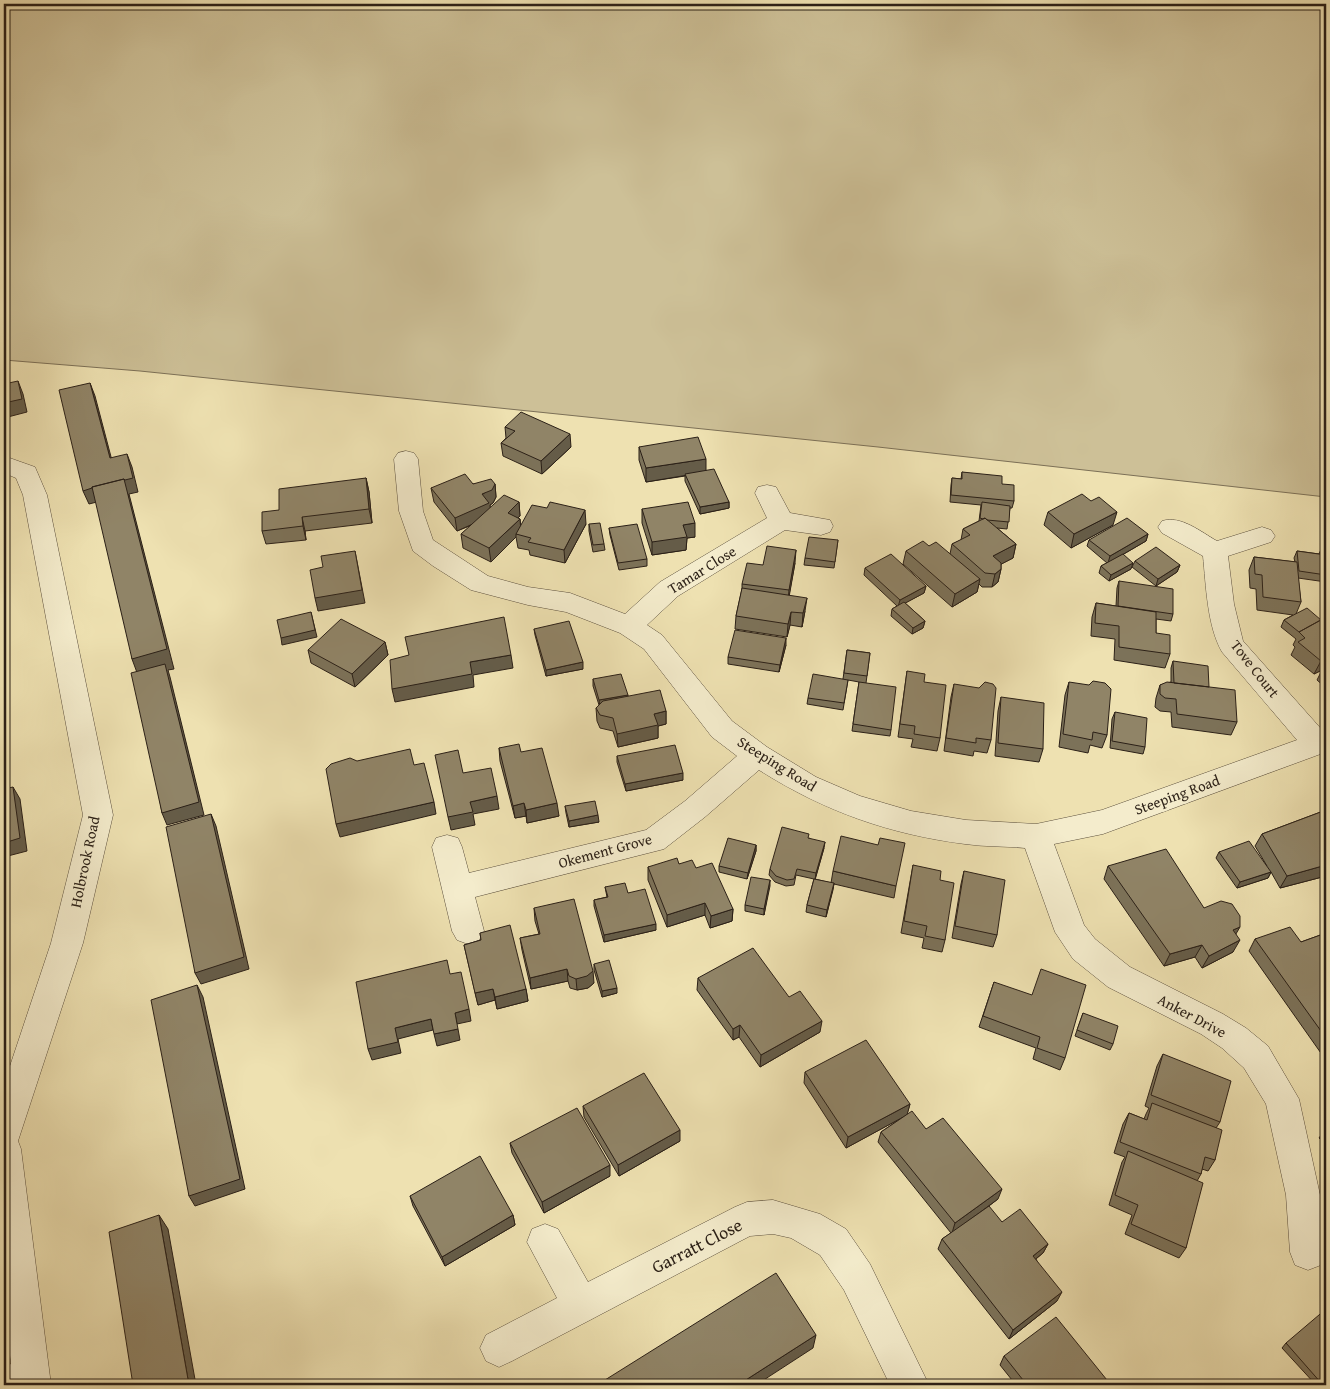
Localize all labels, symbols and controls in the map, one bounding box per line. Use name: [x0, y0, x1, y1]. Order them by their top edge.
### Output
street label: Tamar Close: [664, 540, 740, 599]
street label: Tove Court: [1226, 635, 1285, 703]
street label: Steeping Road: [734, 731, 821, 796]
street label: Steeping Road: [1131, 769, 1223, 820]
street label: Holbrook Road: [65, 814, 104, 910]
street label: Okement Grove: [556, 828, 654, 873]
street label: Anker Drive: [1154, 989, 1230, 1042]
street label: Garratt Close: [647, 1211, 747, 1280]

